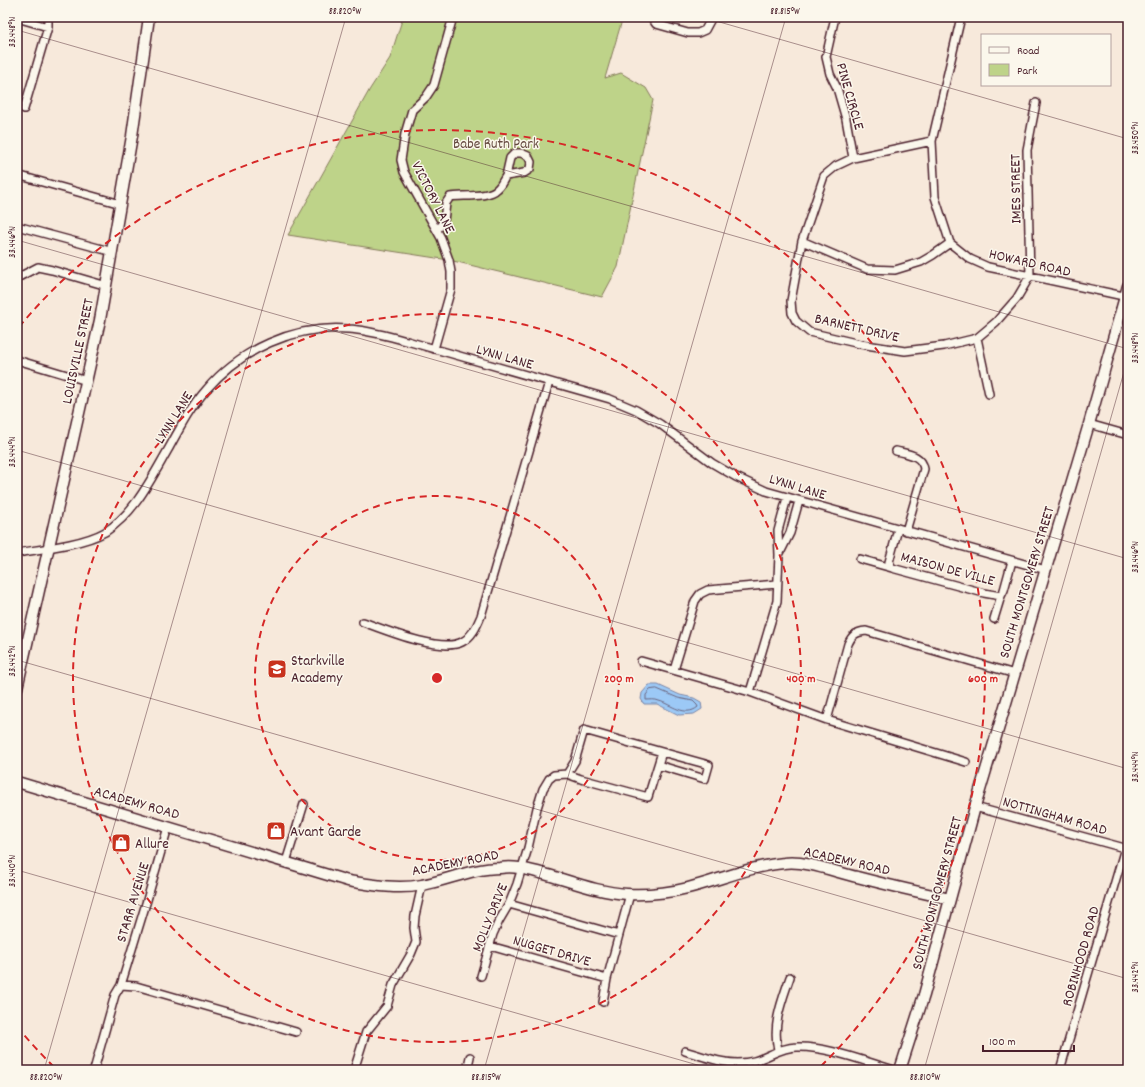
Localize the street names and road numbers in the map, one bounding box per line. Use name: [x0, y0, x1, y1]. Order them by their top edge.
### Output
street label: PINE CIRCLE: [829, 60, 869, 133]
street label: IMES STREET: [1005, 154, 1029, 224]
street label: VICTORY LANE: [405, 158, 460, 238]
street label: HOWARD ROAD: [986, 244, 1073, 284]
street label: LOUISVILLE STREET: [57, 297, 101, 406]
street label: BARNETT DRIVE: [812, 309, 901, 349]
street label: LYNN LANE: [473, 339, 536, 377]
street label: LYNN LANE: [150, 387, 200, 449]
street label: LYNN LANE: [766, 469, 829, 507]
street label: SOUTH MONTGOMERY STREET: [994, 504, 1062, 661]
street label: MAISON DE VILLE: [898, 547, 997, 593]
street label: ACADEMY ROAD: [91, 781, 182, 827]
street label: NOTTINGHAM ROAD: [1000, 792, 1109, 842]
street label: SOUTH MONTGOMERY STREET: [907, 814, 969, 973]
street label: ACADEMY ROAD: [801, 841, 892, 883]
street label: ACADEMY ROAD: [410, 845, 501, 883]
street label: STARR AVENUE: [111, 860, 157, 945]
street label: MOLLY DRIVE: [467, 880, 515, 955]
street label: ROBINHOOD ROAD: [1057, 904, 1107, 1009]
street label: NUGGET DRIVE: [510, 930, 593, 974]

